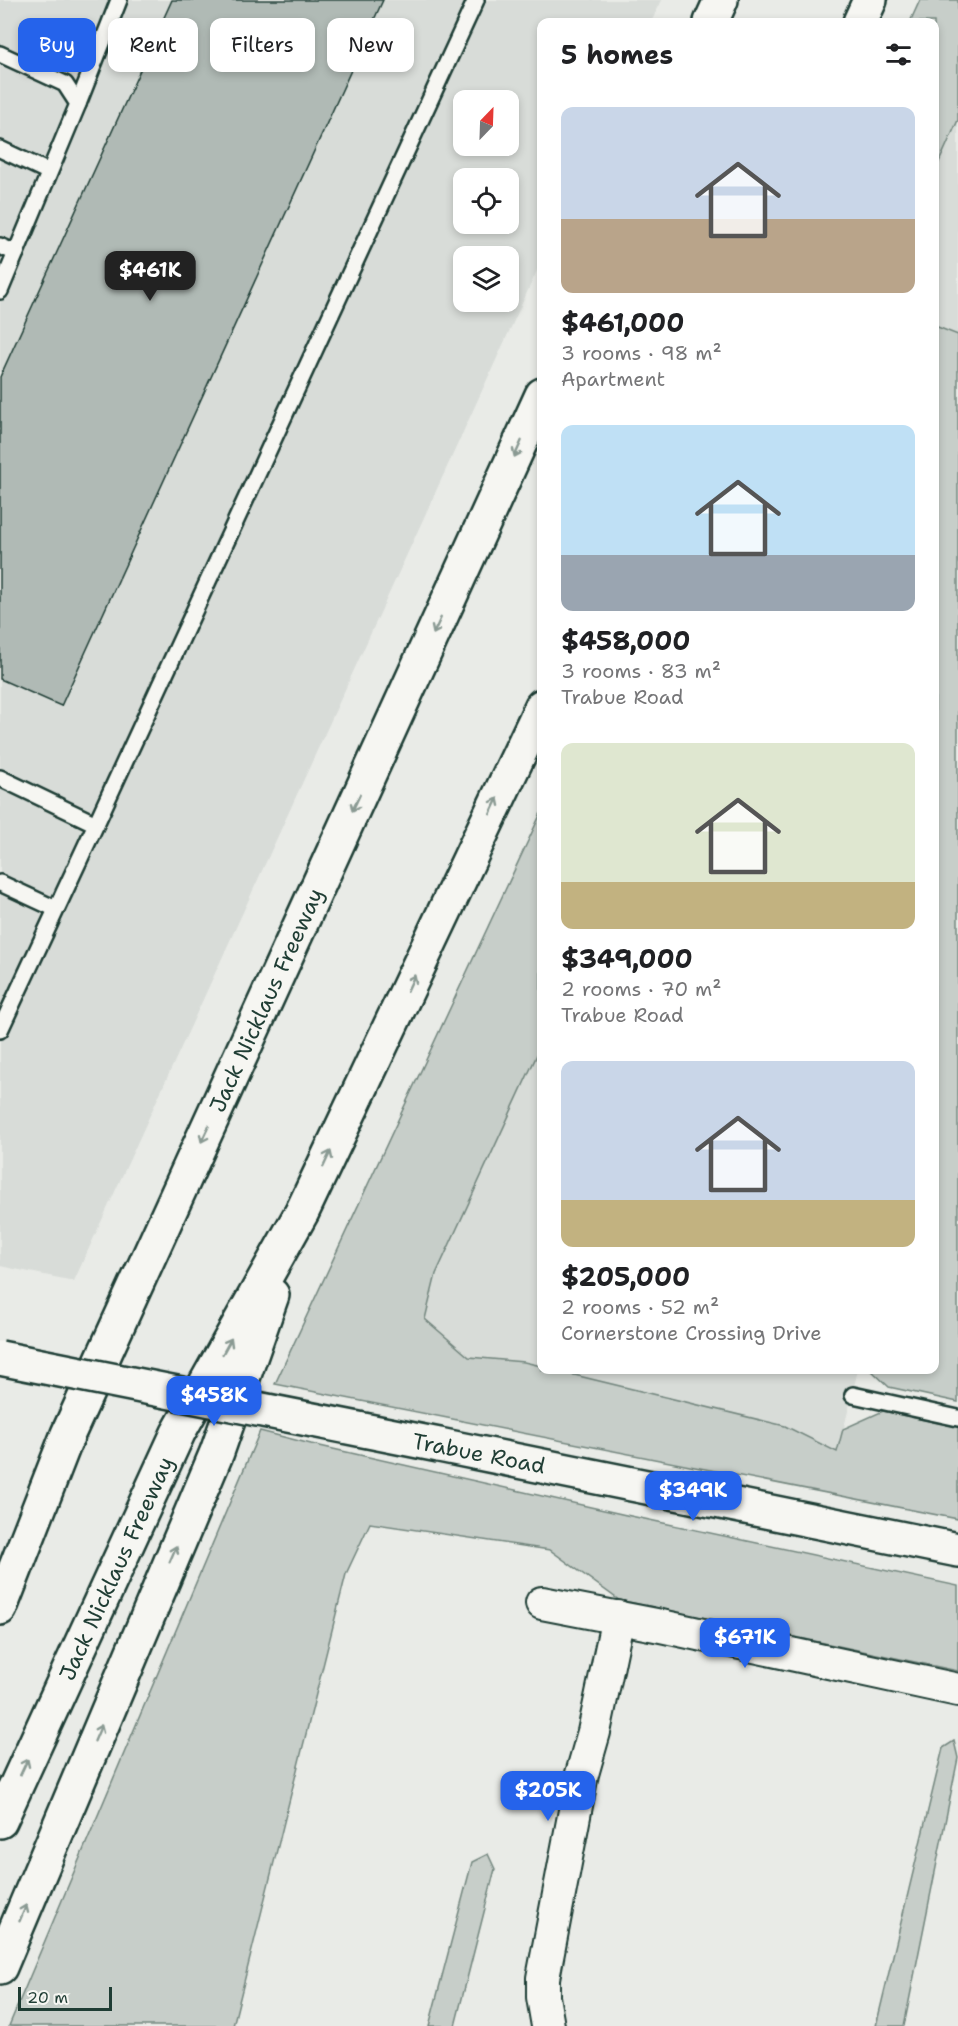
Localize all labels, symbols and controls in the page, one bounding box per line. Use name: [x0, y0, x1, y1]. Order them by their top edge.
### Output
chip: Buy: [18, 18, 96, 72]
chip: Rent: [108, 18, 198, 72]
chip: Filters: [210, 18, 315, 72]
chip: New: [327, 18, 414, 72]
text: 5 homes: [561, 37, 673, 72]
icon: filters: [882, 38, 915, 71]
north arrow: [453, 90, 519, 156]
map controls: [453, 90, 519, 312]
icon: home: [684, 146, 792, 254]
button: locate: [453, 168, 519, 234]
button: layers: [453, 246, 519, 312]
pin: $461K: [108, 251, 192, 302]
text: $461K: [119, 257, 181, 283]
text: $461,000: [561, 305, 684, 340]
text: 3 rooms · 98 m²: [561, 340, 722, 366]
text: Apartment: [561, 366, 665, 392]
one-way arrow: [511, 439, 523, 457]
icon: home: [684, 464, 792, 572]
one-way arrow: [430, 617, 442, 635]
text: $458,000: [561, 623, 691, 658]
text: 3 rooms · 83 m²: [561, 658, 721, 684]
text: Trabue Road: [561, 684, 684, 710]
icon: home: [684, 782, 792, 890]
one-way arrow: [349, 794, 361, 812]
one-way arrow: [489, 798, 501, 816]
street label: Jack Nicklaus Freeway: [203, 883, 330, 1117]
text: $349,000: [561, 941, 693, 976]
one-way arrow: [405, 974, 417, 992]
text: 2 rooms · 70 m²: [561, 976, 722, 1002]
text: Trabue Road: [561, 1002, 684, 1028]
icon: home: [684, 1100, 792, 1208]
one-way arrow: [199, 1124, 210, 1142]
one-way arrow: [321, 1150, 333, 1168]
text: $205,000: [561, 1259, 690, 1294]
text: 2 rooms · 52 m²: [561, 1294, 719, 1320]
text: Cornerstone Crossing Drive: [561, 1320, 822, 1346]
one-way arrow: [222, 1337, 233, 1355]
pin: $458K: [172, 1376, 256, 1427]
text: $458K: [180, 1382, 248, 1408]
street label: Trabue Road: [410, 1426, 548, 1481]
street label: Jack Nicklaus Freeway: [52, 1452, 180, 1685]
pin: $349K: [651, 1471, 735, 1522]
text: $349K: [659, 1477, 727, 1503]
one-way arrow: [168, 1545, 180, 1563]
pin: $671K: [703, 1618, 787, 1669]
text: $671K: [714, 1624, 776, 1650]
one-way arrow: [93, 1725, 104, 1743]
one-way arrow: [19, 1759, 31, 1777]
pin: $205K: [506, 1771, 590, 1822]
text: $205K: [515, 1777, 581, 1803]
one-way arrow: [17, 1905, 29, 1923]
scale bar: [18, 1984, 112, 2012]
text: 20 m: [27, 1987, 68, 2008]

